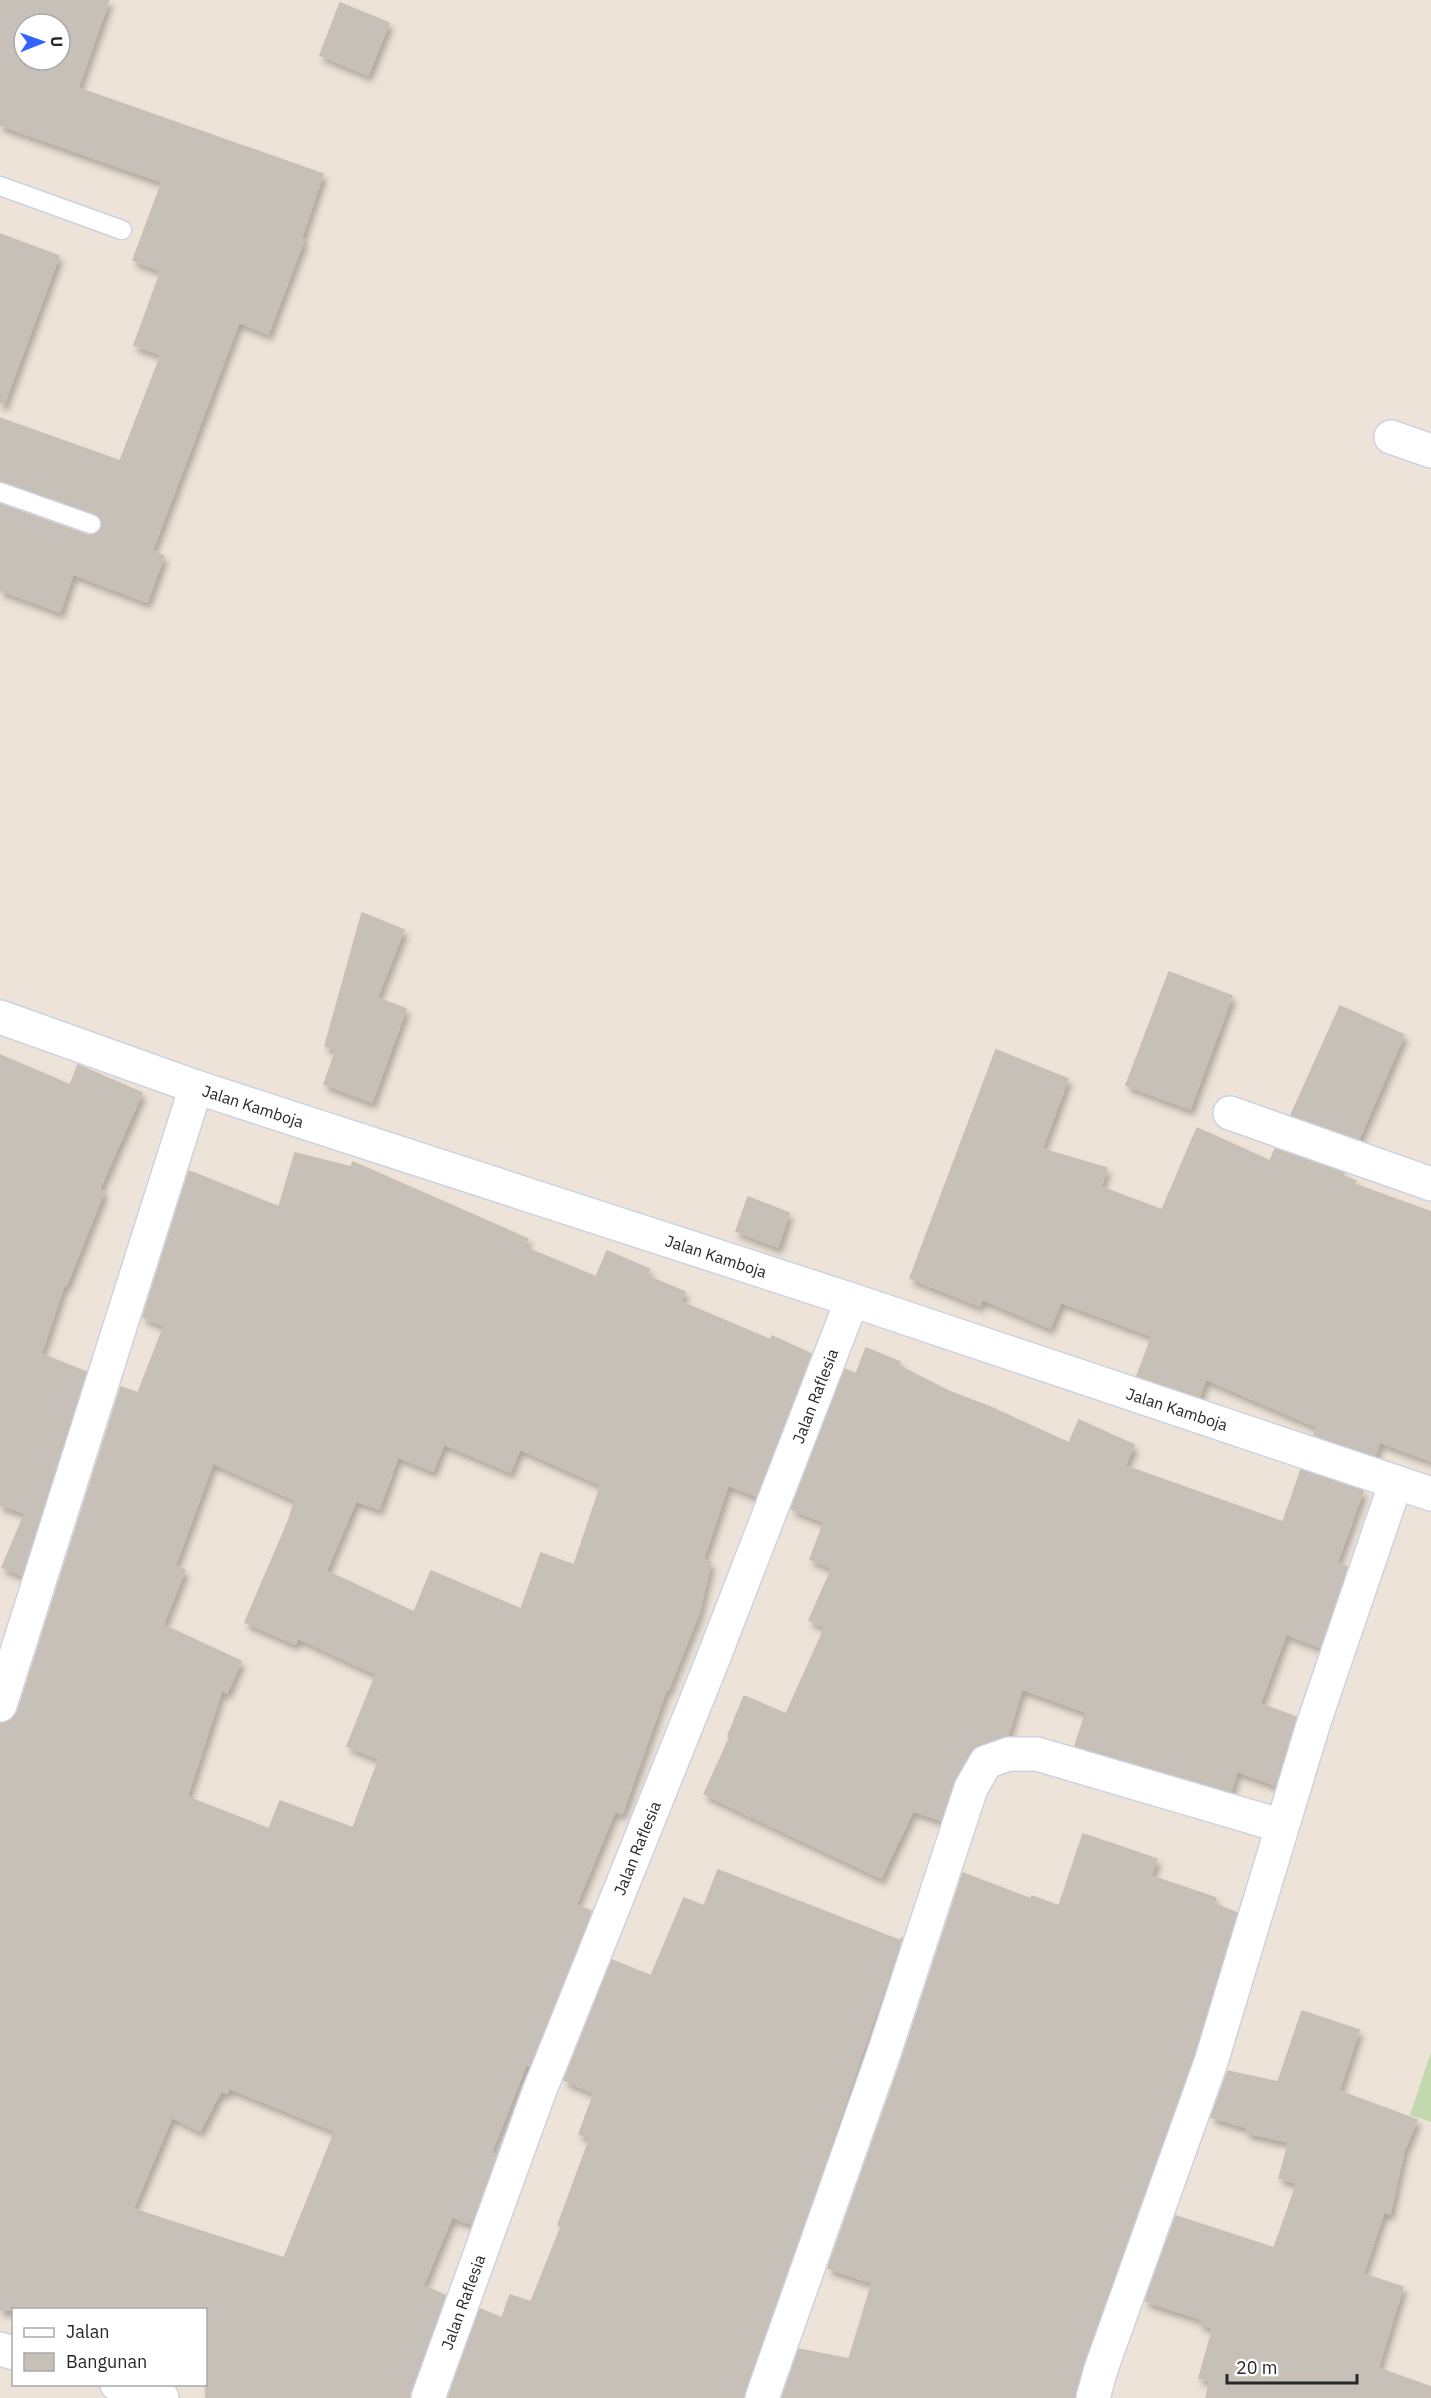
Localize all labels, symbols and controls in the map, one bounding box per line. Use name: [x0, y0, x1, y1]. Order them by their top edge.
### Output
north arrow: [12, 12, 72, 72]
text: U: [47, 36, 67, 47]
street label: Jalan Kamboja: [200, 1080, 307, 1132]
street label: Jalan Kamboja: [663, 1230, 770, 1282]
street label: Jalan Raflesia: [788, 1345, 842, 1446]
street label: Jalan Kamboja: [1124, 1383, 1231, 1435]
street label: Jalan Raflesia: [609, 1798, 665, 1898]
street label: Jalan Raflesia: [437, 2251, 490, 2352]
legend: [12, 2308, 207, 2386]
text: Jalan: [66, 2320, 110, 2343]
scale bar: [1227, 2347, 1358, 2385]
text: Bangunan: [66, 2350, 147, 2373]
text: 20 m: [1236, 2356, 1278, 2379]

